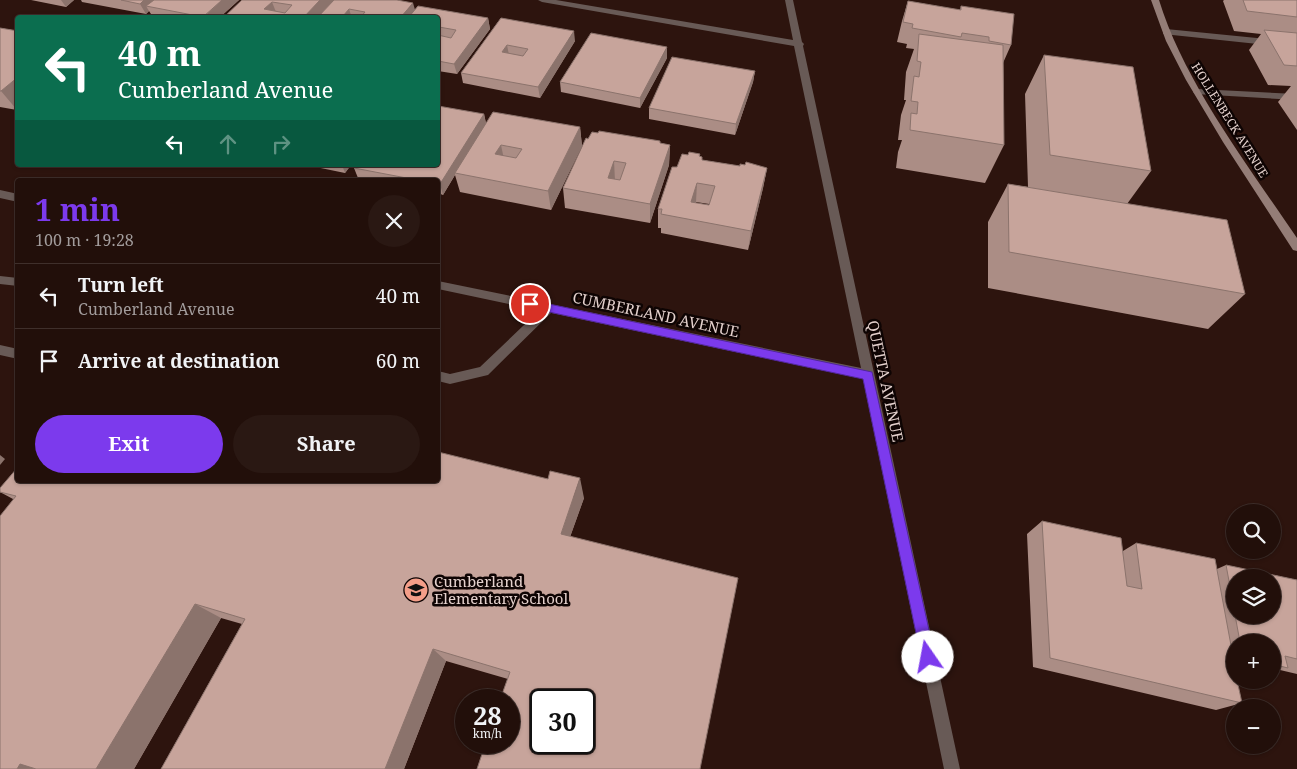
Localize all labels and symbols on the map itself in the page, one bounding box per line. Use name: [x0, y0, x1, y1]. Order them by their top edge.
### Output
street label: HOLLENBECK AVENUE: [1188, 59, 1272, 181]
pin: [509, 283, 551, 325]
street label: CUMBERLAND AVENUE: [571, 287, 741, 341]
street label: QUETTA AVENUE: [863, 318, 909, 444]
place label: Cumberland Elementary School: [434, 571, 568, 608]
school or university icon: Cumberland Elementary School: [403, 577, 429, 603]
position arrow: [901, 630, 953, 682]
speed limit sign: 30: [530, 689, 595, 754]

